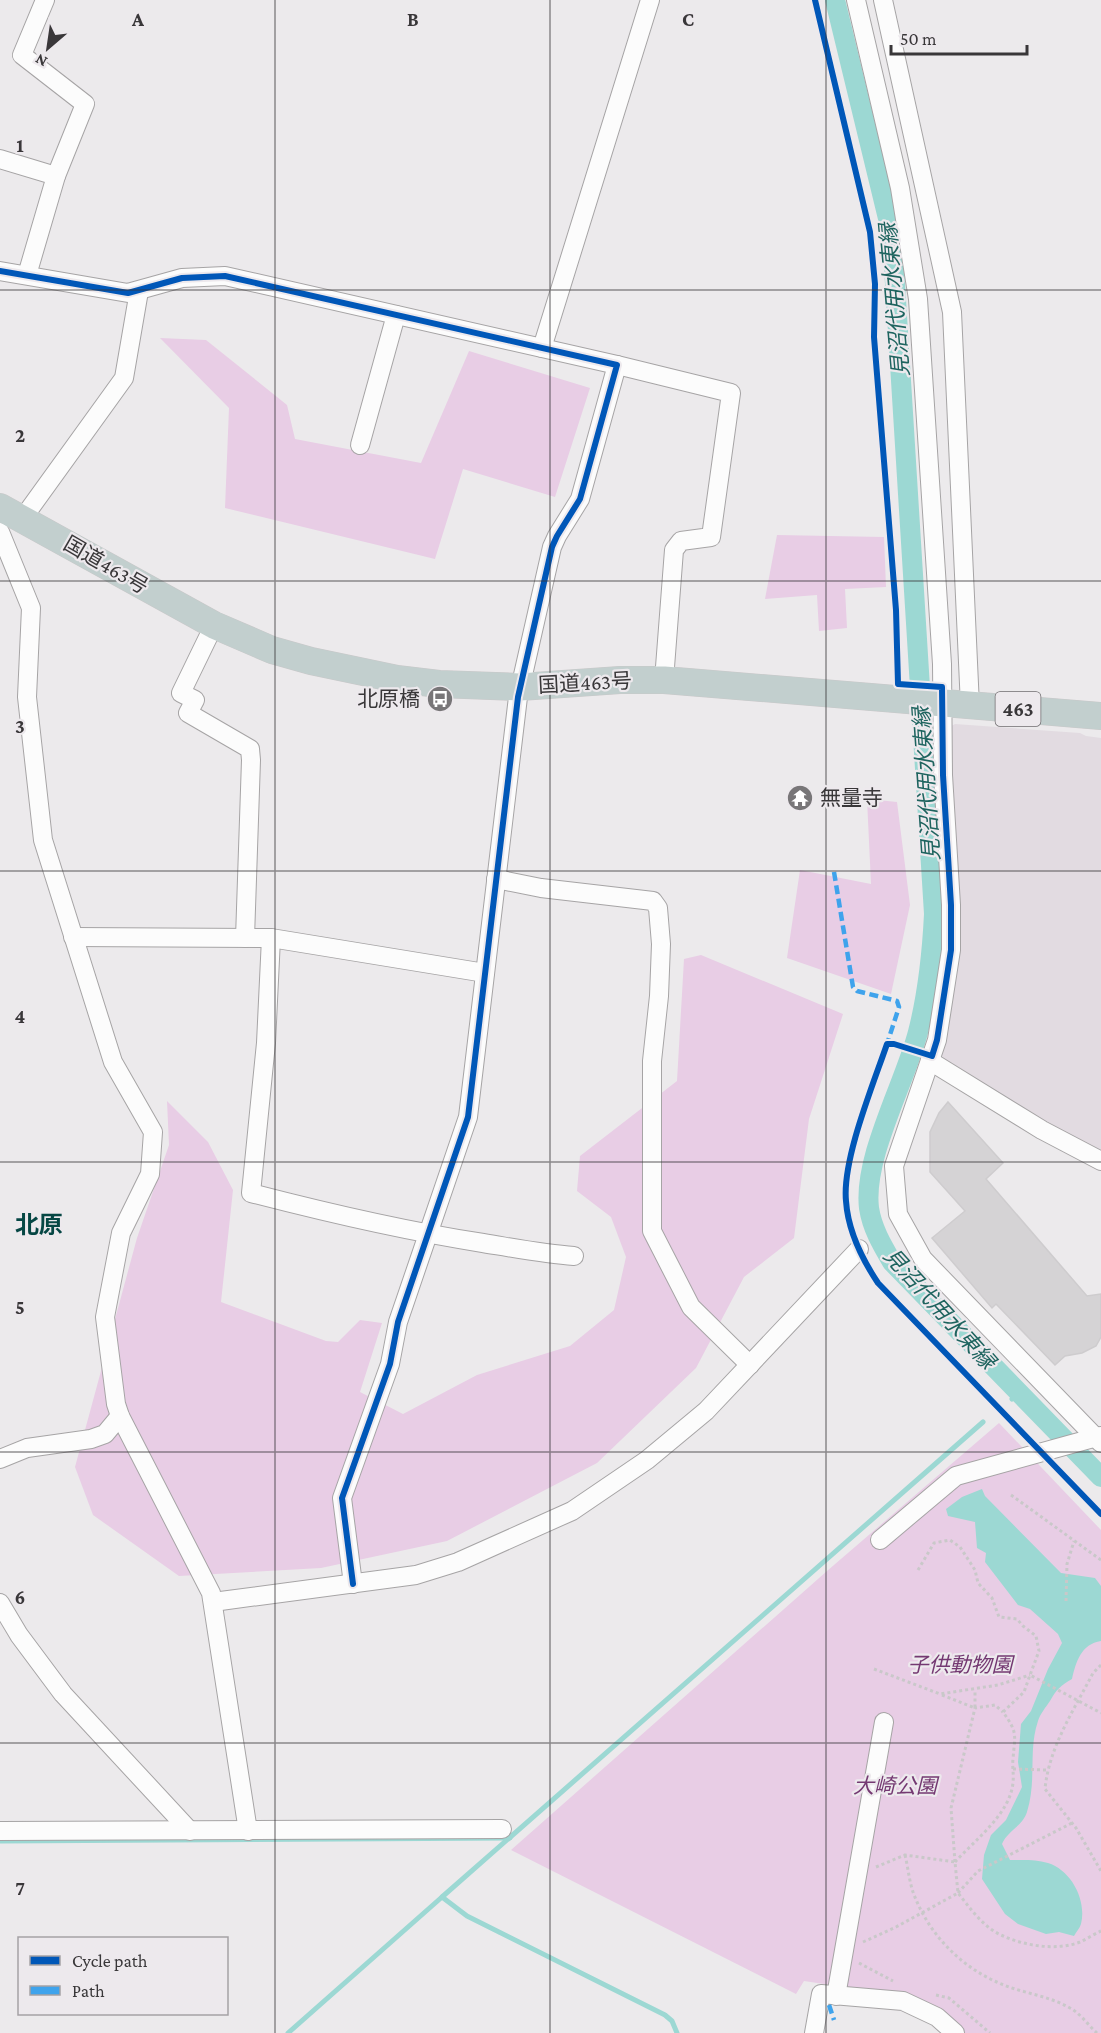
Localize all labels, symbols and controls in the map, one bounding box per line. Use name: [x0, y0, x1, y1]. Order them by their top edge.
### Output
text: A: [131, 8, 145, 30]
text: B: [407, 8, 419, 30]
text: C: [682, 8, 694, 30]
north arrow: [18, 18, 78, 78]
scale bar: [891, 18, 1028, 56]
text: 50 m: [900, 29, 937, 49]
text: N: [32, 51, 50, 71]
text: 1: [16, 134, 24, 156]
water label: 見沼代用水東縁: [875, 219, 914, 378]
text: 2: [15, 424, 25, 446]
street label: 国道463号: [59, 531, 153, 599]
street label: 国道463号: [538, 669, 632, 697]
bus stop icon: 北原橋: [425, 684, 455, 714]
place label: 北原橋: [357, 687, 420, 711]
road number: 463: [996, 692, 1040, 726]
water label: 見沼代用水東縁: [908, 703, 944, 862]
text: 3: [15, 715, 25, 737]
temple icon: 無量寺: [785, 783, 815, 813]
place label: 無量寺: [820, 786, 883, 810]
text: 4: [15, 1005, 26, 1027]
district label: 北原: [15, 1211, 63, 1238]
water label: 見沼代用水東縁: [879, 1243, 1002, 1376]
text: 5: [15, 1296, 25, 1318]
text: 6: [15, 1586, 25, 1608]
park label: 子供動物園: [908, 1653, 1015, 1677]
park label: 大崎公園: [853, 1774, 940, 1798]
text: 7: [15, 1877, 25, 1899]
legend: [18, 1937, 228, 2015]
text: Cycle path: [72, 1951, 148, 1971]
text: Path: [72, 1981, 105, 2001]

